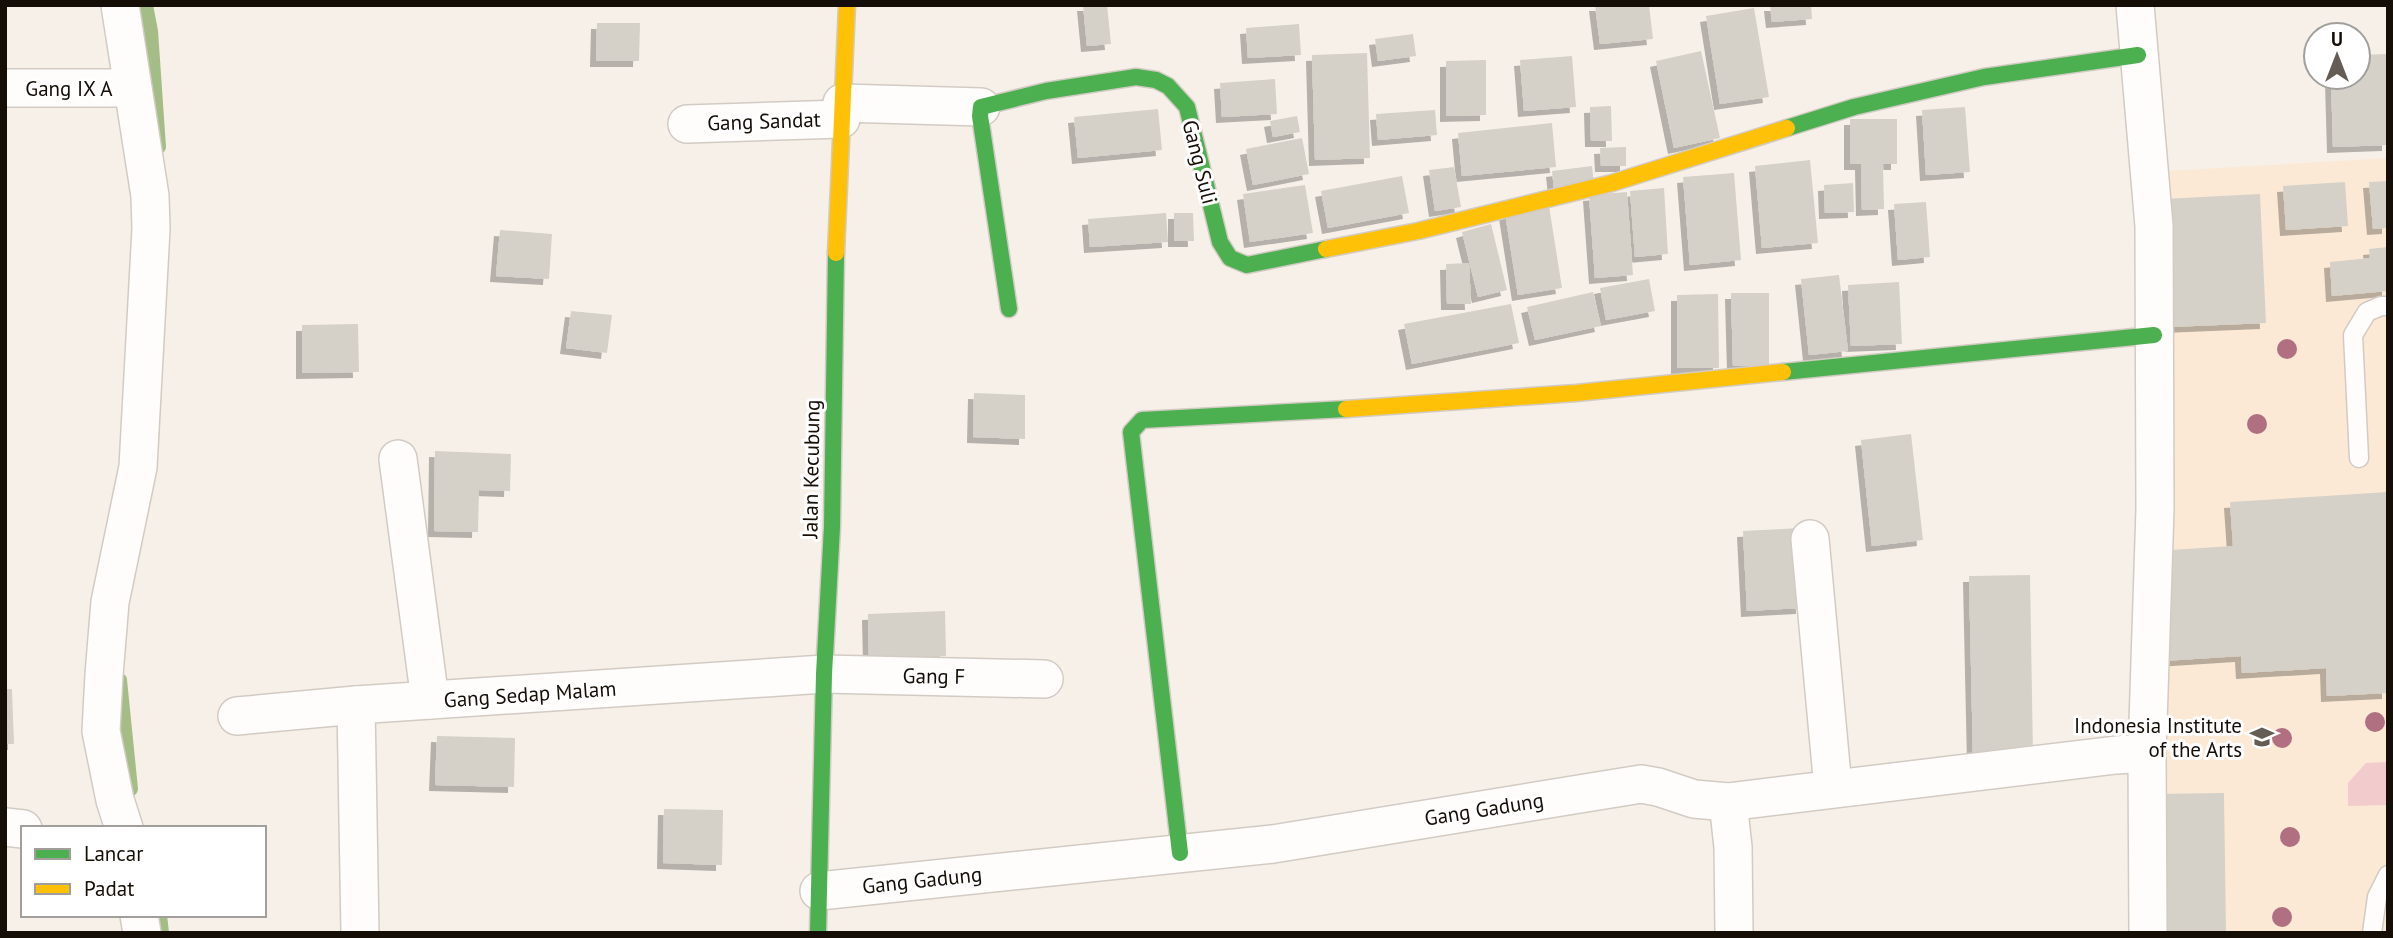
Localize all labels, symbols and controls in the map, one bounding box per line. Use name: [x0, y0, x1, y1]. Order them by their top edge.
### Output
north arrow: [2302, 21, 2372, 91]
text: U: [2331, 27, 2343, 51]
street label: Gang IX A: [25, 75, 113, 102]
street label: Gang Sandat: [707, 106, 821, 136]
street label: Gang Suli: [1177, 117, 1223, 207]
street label: Jalan Kecubung: [796, 399, 826, 540]
street label: Gang F: [903, 662, 965, 690]
street label: Gang Sedap Malam: [443, 675, 617, 713]
place label: Indonesia Institute of the Arts: [2074, 712, 2242, 763]
school or university icon: Indonesia Institute of the Arts: [2248, 723, 2276, 751]
street label: Gang Gadung: [1422, 786, 1546, 832]
legend: [21, 826, 266, 917]
text: Lancar: [84, 840, 143, 867]
street label: Gang Gadung: [861, 860, 983, 900]
text: Padat: [84, 875, 134, 902]

